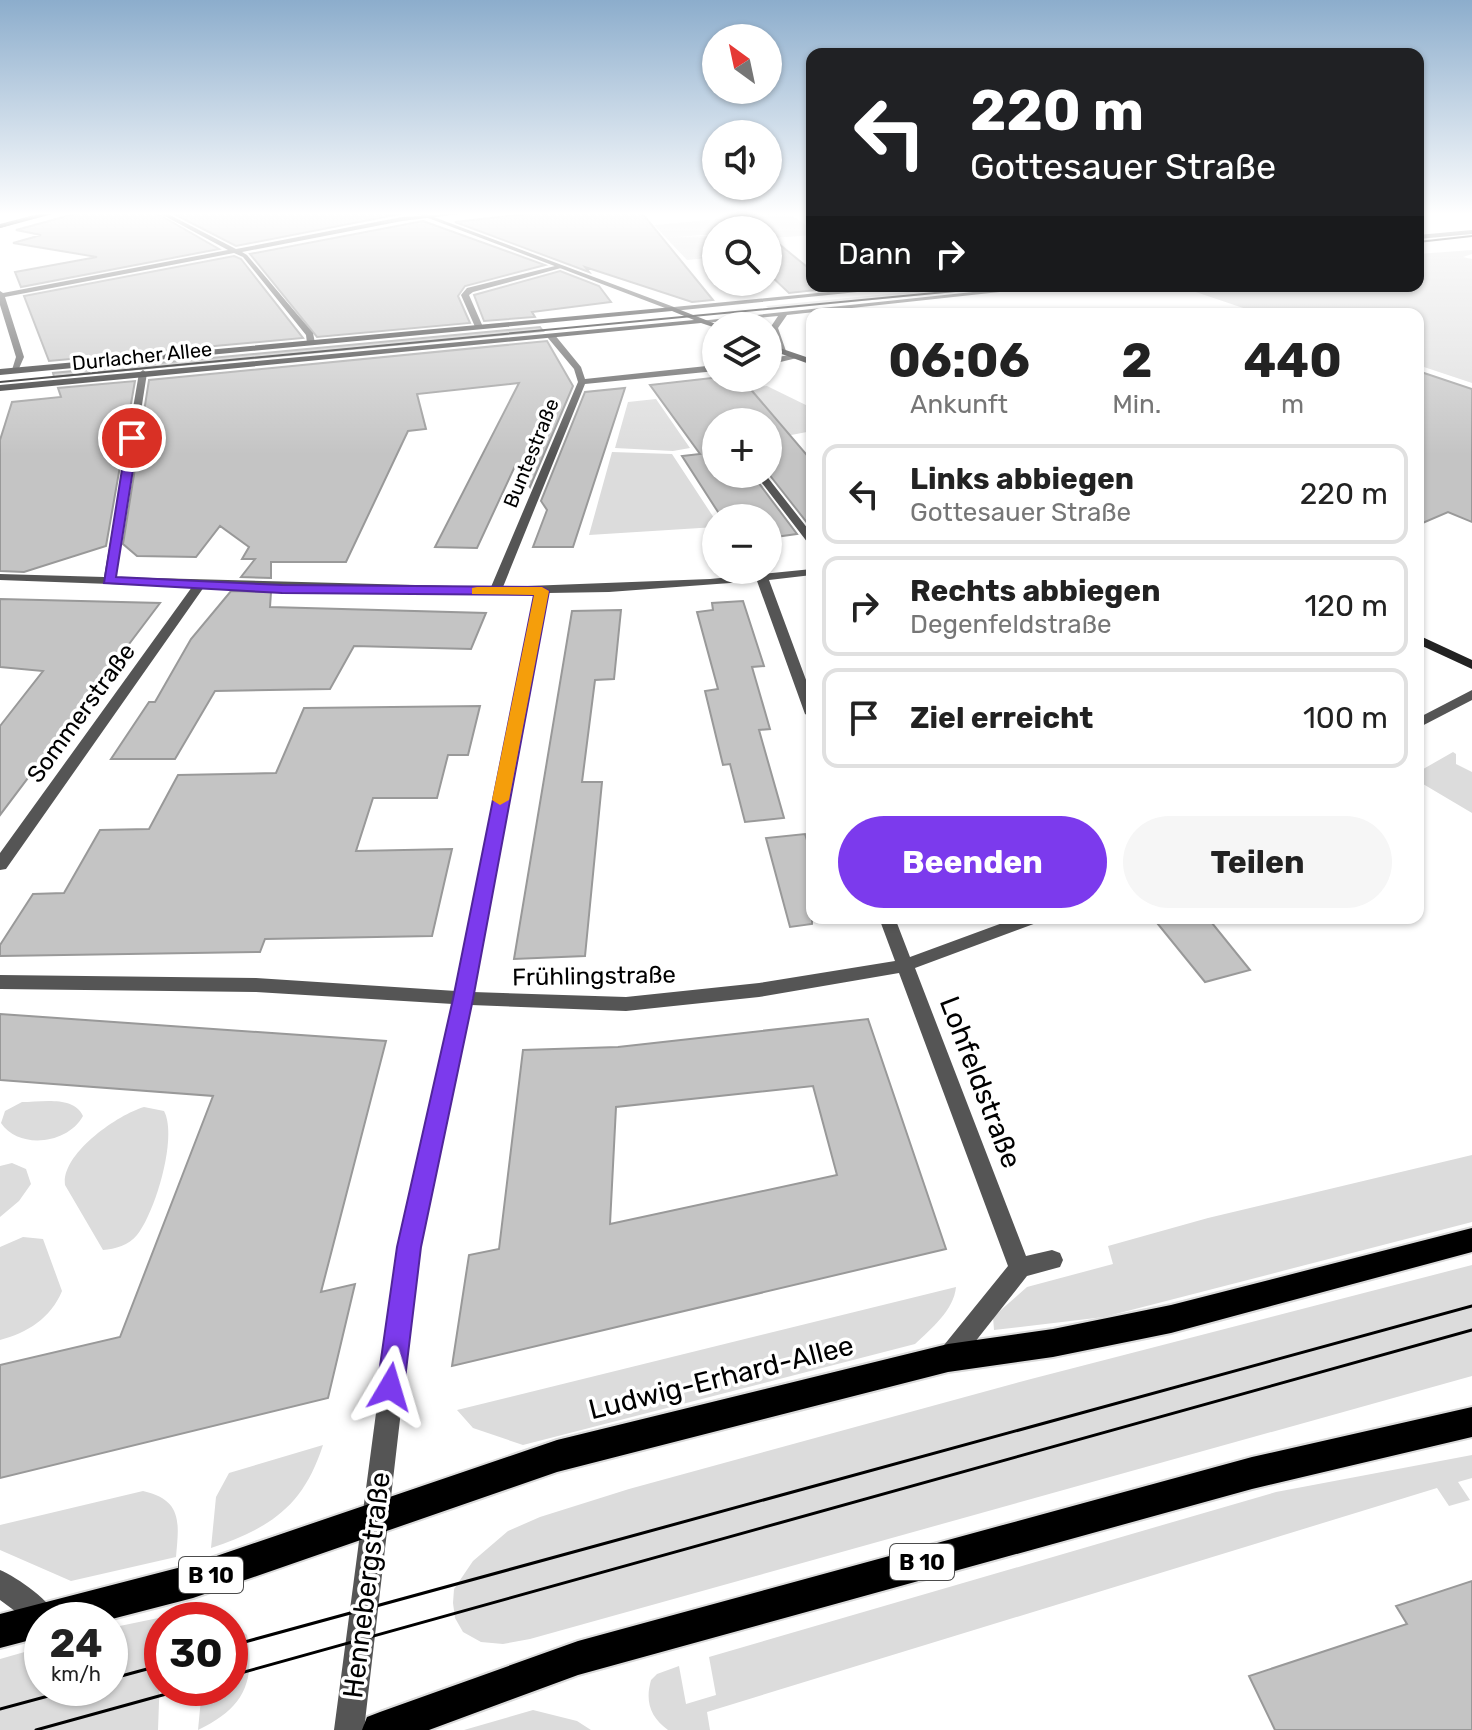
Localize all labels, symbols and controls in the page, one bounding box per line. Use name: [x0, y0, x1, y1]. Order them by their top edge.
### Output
north arrow: [702, 24, 782, 104]
map controls: [702, 24, 782, 584]
text: 220 m: [970, 78, 1144, 144]
icon: left: [838, 80, 942, 184]
button: sound: [702, 120, 782, 200]
text: Gottesauer Straße: [970, 145, 1276, 188]
button: search: [702, 216, 782, 296]
icon: right: [928, 232, 972, 276]
text: Dann: [838, 236, 912, 272]
button: layers: [702, 312, 782, 392]
text: 06:06: [888, 332, 1030, 389]
text: 2: [1121, 332, 1152, 389]
text: 440: [1244, 332, 1342, 389]
street label: Durlacher Allee: [71, 337, 213, 375]
text: Ankunft: [910, 389, 1008, 420]
text: Min.: [1112, 389, 1161, 420]
text: m: [1281, 389, 1304, 420]
street label: Buntestraße: [498, 395, 564, 511]
pin: [98, 404, 166, 472]
button: +: [702, 408, 782, 488]
icon: arrive: [110, 416, 154, 460]
text: Links abbiegen: [910, 461, 1134, 497]
icon: left: [842, 472, 886, 516]
text: 220 m: [1300, 476, 1388, 512]
text: Gottesauer Straße: [910, 497, 1131, 528]
button: −: [702, 504, 782, 584]
text: Rechts abbiegen: [910, 573, 1160, 609]
icon: right: [842, 584, 886, 628]
text: 120 m: [1304, 588, 1388, 624]
text: Degenfeldstraße: [910, 609, 1112, 640]
street label: Sommerstraße: [21, 638, 141, 788]
icon: arrive: [842, 696, 886, 740]
text: Ziel erreicht: [910, 700, 1093, 736]
text: 100 m: [1303, 700, 1388, 736]
button: Beenden: [838, 816, 1107, 908]
button: Teilen: [1123, 816, 1392, 908]
street label: Frühlingstraße: [512, 961, 676, 991]
street label: Lohfeldstraße: [933, 992, 1028, 1173]
street label: Ludwig-Erhard-Allee: [585, 1329, 857, 1426]
position arrow: [348, 1345, 432, 1429]
street label: Hennebergstraße: [336, 1470, 397, 1700]
road number: B 10: [890, 1544, 954, 1580]
road number: B 10: [179, 1557, 243, 1593]
speed limit sign: 30: [144, 1602, 248, 1706]
text: 24: [49, 1620, 103, 1667]
text: km/h: [51, 1662, 101, 1686]

